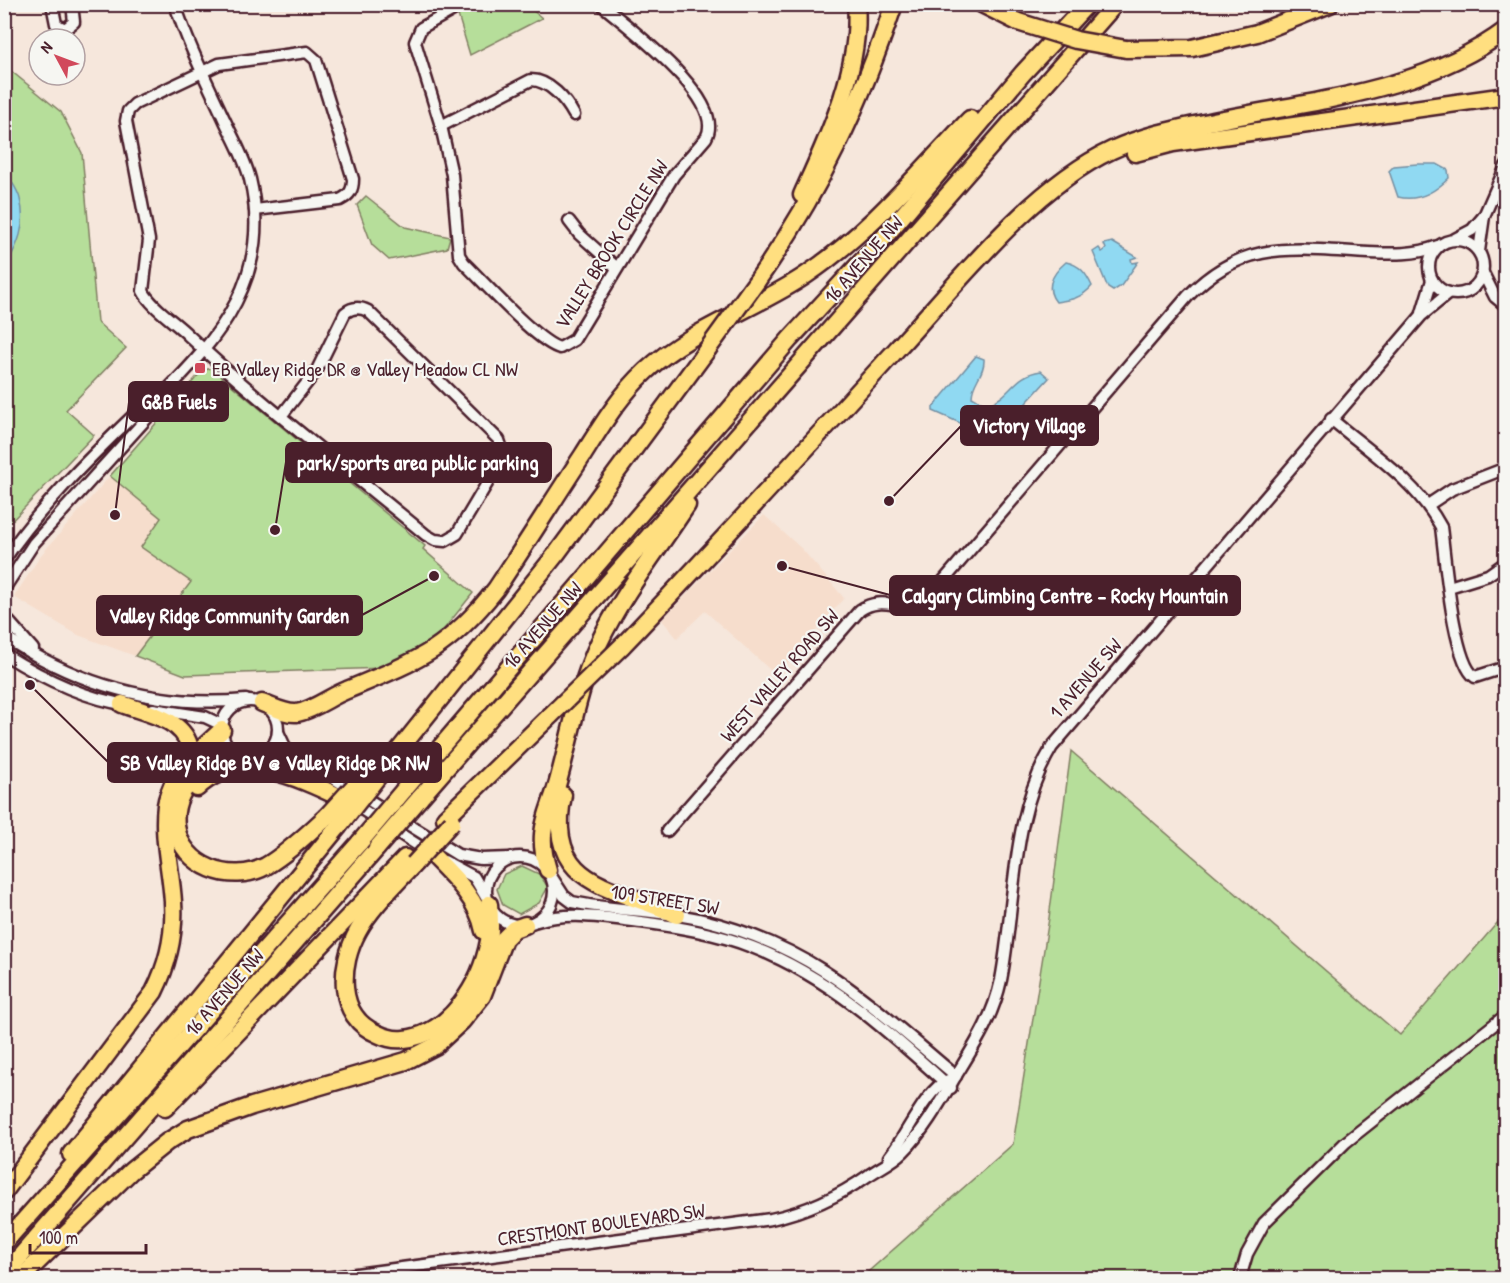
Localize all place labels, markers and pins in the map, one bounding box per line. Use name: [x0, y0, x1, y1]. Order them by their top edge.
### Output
place label: EB Valley Ridge DR @ Valley Meadow CL NW: [212, 355, 519, 382]
marker: EB Valley Ridge DR @ Valley Meadow CL NW: [193, 361, 207, 375]
callout: G&B Fuels: [129, 382, 228, 421]
callout: Victory Village: [961, 406, 1098, 445]
callout: park/sports area public parking: [286, 443, 551, 482]
callout: Calgary Climbing Centre – Rocky Mountain: [890, 576, 1240, 615]
callout: Valley Ridge Community Garden: [97, 596, 362, 635]
callout: SB Valley Ridge BV @ Valley Ridge DR NW: [108, 743, 441, 782]

